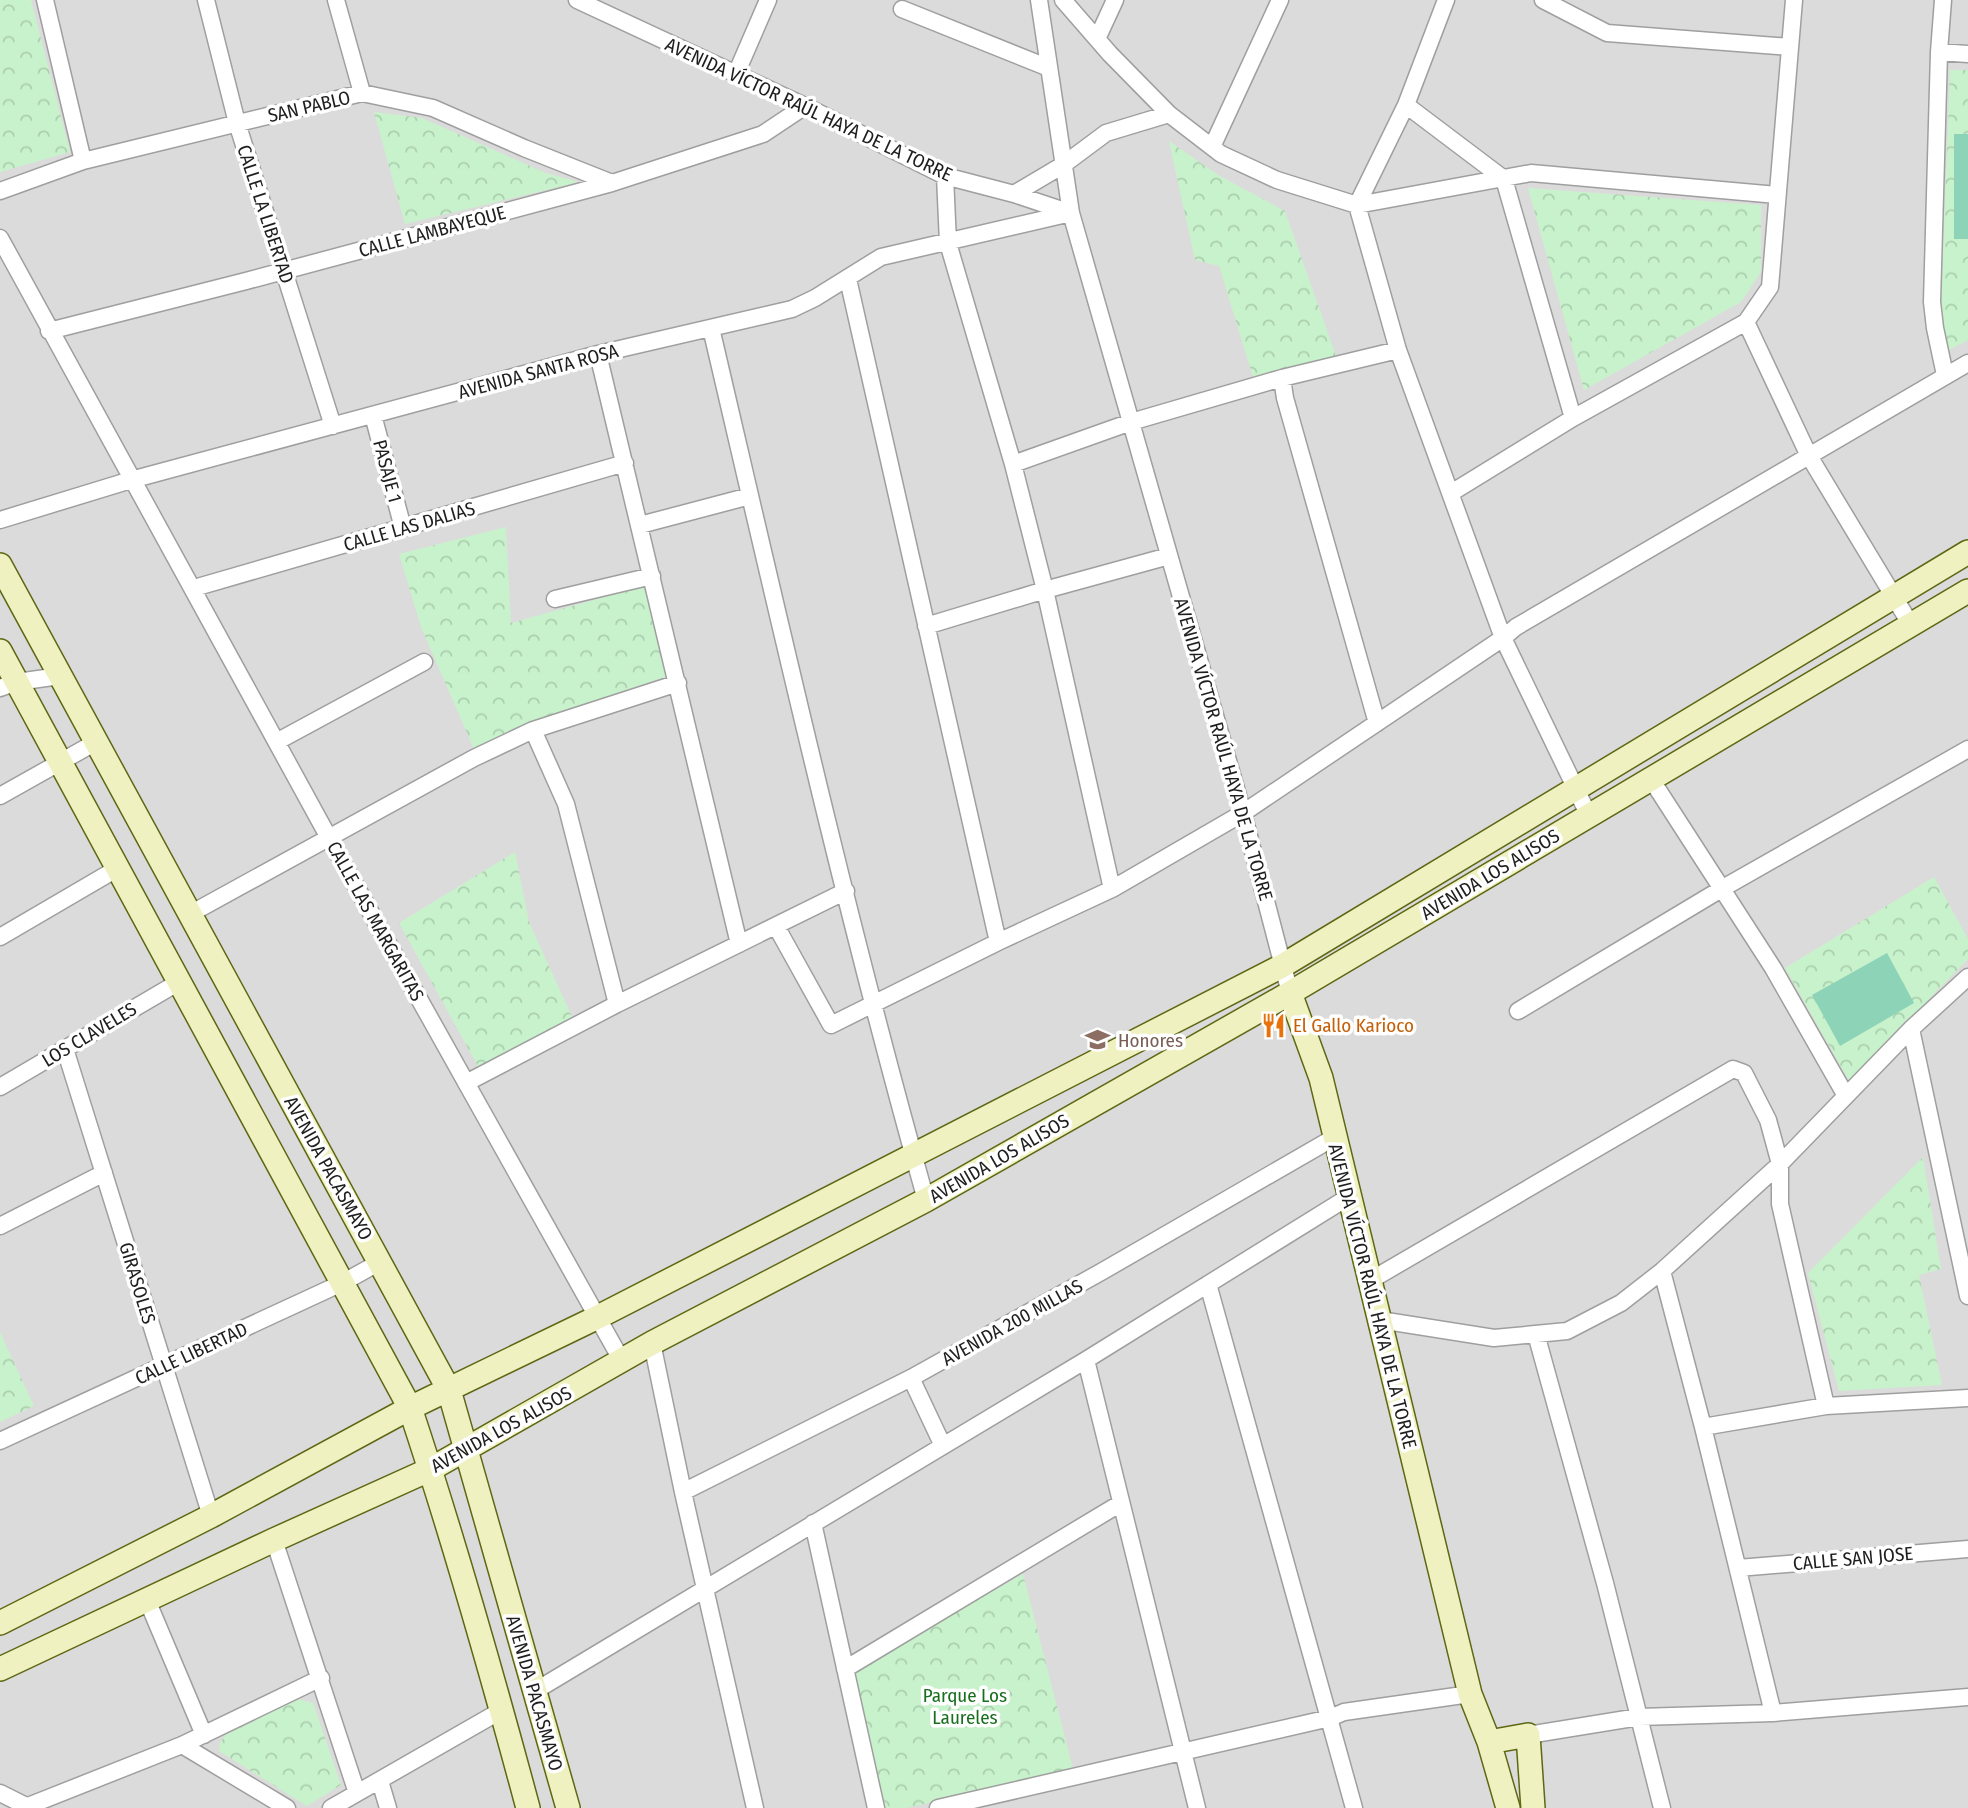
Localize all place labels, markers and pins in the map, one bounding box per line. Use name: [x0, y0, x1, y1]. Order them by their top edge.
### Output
restaurant icon: El Gallo Karioco: [1259, 1011, 1287, 1039]
place label: El Gallo Karioco: [1293, 1014, 1414, 1037]
school or university icon: Honores: [1084, 1026, 1112, 1054]
place label: Honores: [1118, 1029, 1183, 1052]

